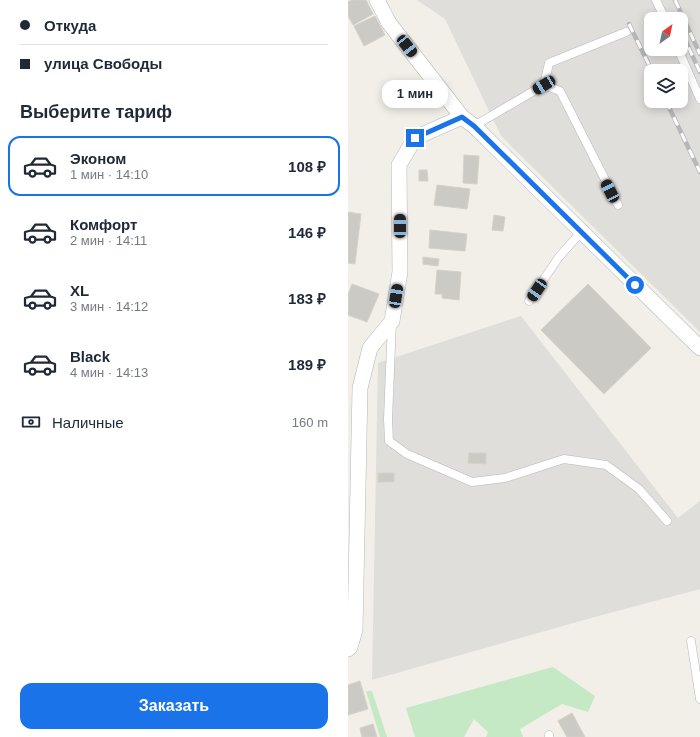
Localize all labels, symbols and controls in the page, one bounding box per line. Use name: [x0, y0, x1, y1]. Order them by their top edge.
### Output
north arrow: [644, 12, 688, 56]
map controls: [644, 12, 688, 108]
text: Откуда: [44, 17, 96, 34]
car: [395, 33, 419, 59]
text: улица Свободы: [44, 55, 162, 72]
button: layers: [644, 64, 688, 108]
car: [531, 74, 557, 96]
callout: 1 мин: [382, 80, 448, 108]
text: 1 мин: [397, 86, 433, 101]
text: Выберите тариф: [20, 102, 172, 122]
route end: [406, 129, 424, 147]
icon: car: [22, 148, 58, 184]
text: Эконом: [70, 150, 126, 167]
text: 108 ₽: [288, 158, 326, 175]
text: 1 мин · 14:10: [70, 167, 148, 182]
car: [599, 178, 621, 204]
icon: car: [22, 214, 58, 250]
car: [394, 214, 406, 238]
text: Комфорт: [70, 216, 137, 233]
text: 146 ₽: [288, 224, 326, 241]
text: 2 мин · 14:11: [70, 233, 147, 248]
route start: [626, 276, 644, 294]
car: [525, 277, 549, 303]
icon: car: [22, 280, 58, 316]
text: XL: [70, 282, 89, 299]
car: [388, 283, 404, 309]
text: 183 ₽: [288, 290, 326, 307]
text: 3 мин · 14:12: [70, 299, 148, 314]
icon: car: [22, 346, 58, 382]
text: Black: [70, 348, 110, 365]
text: 189 ₽: [288, 356, 326, 373]
text: 4 мин · 14:13: [70, 365, 148, 380]
icon: cash: [20, 411, 42, 433]
text: Наличные: [52, 414, 124, 431]
text: 160 m: [292, 415, 328, 430]
button: Заказать: [20, 683, 328, 729]

